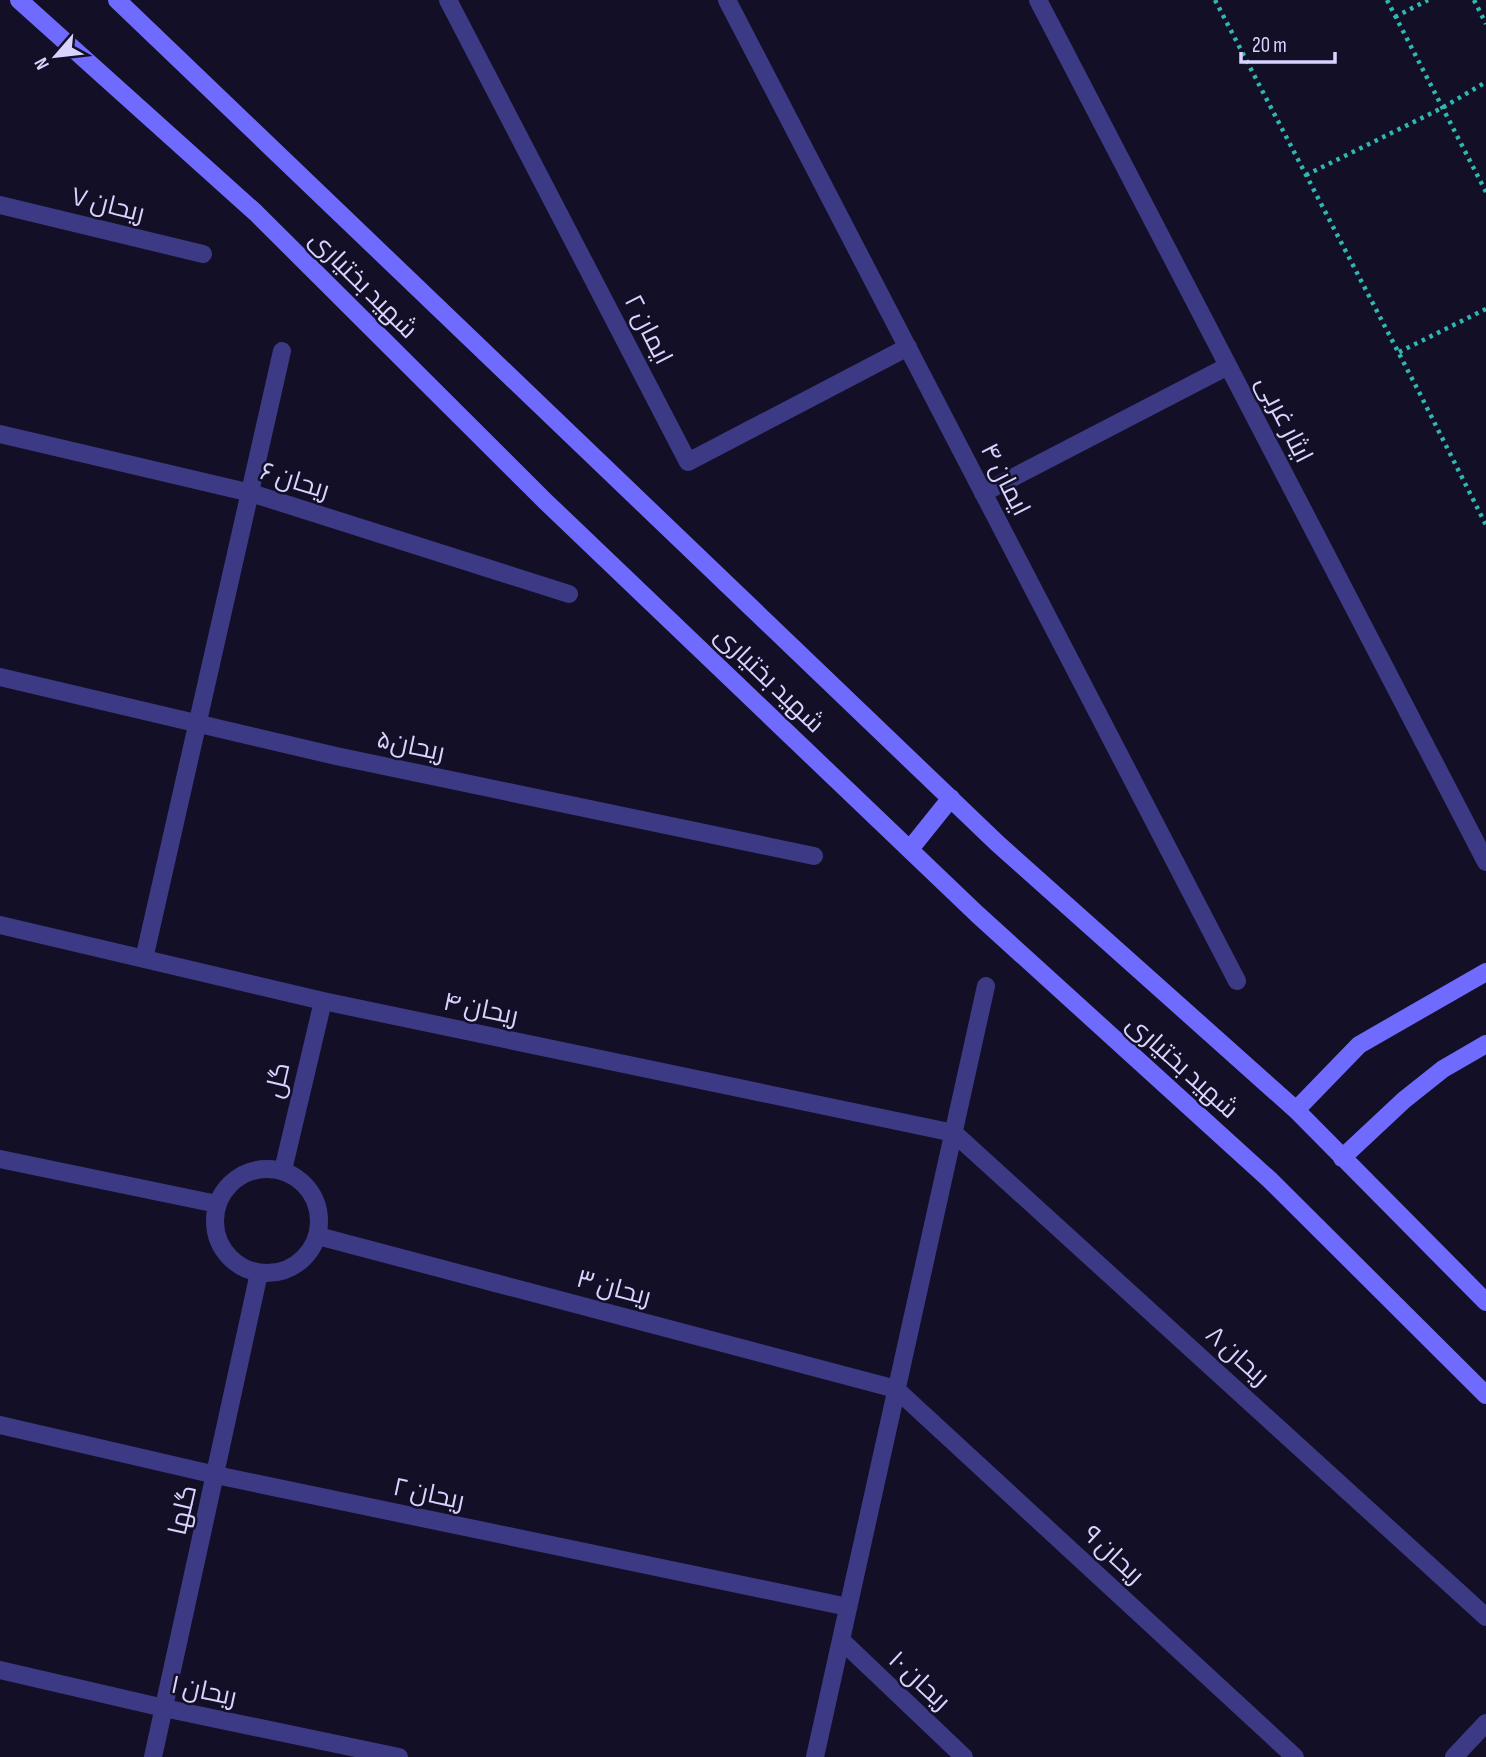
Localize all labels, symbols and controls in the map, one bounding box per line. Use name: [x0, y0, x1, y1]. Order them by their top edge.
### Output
north arrow: [21, 21, 91, 91]
scale bar: [1241, 21, 1336, 65]
text: 20 m: [1252, 33, 1287, 58]
text: N: [30, 53, 55, 73]
street label: ریحان ۷: [68, 181, 148, 230]
street label: شهید بختیاری: [302, 225, 423, 346]
street label: ایمان ۲: [617, 290, 678, 370]
street label: ایثار غربی: [1249, 371, 1319, 468]
street label: ایمان ۴: [973, 438, 1036, 521]
street label: ریحان ۶: [256, 456, 333, 507]
street label: شهید بختیاری: [708, 620, 830, 740]
street label: ریحان۵: [374, 724, 447, 769]
street label: ریحان ۴: [440, 986, 521, 1033]
street label: شهید بختیاری: [1120, 1009, 1244, 1125]
street label: گل: [259, 1059, 298, 1101]
street label: ریحان ۳: [573, 1264, 654, 1313]
street label: ریحان ۸: [1199, 1320, 1275, 1393]
street label: ریحان ۲: [390, 1472, 467, 1517]
street label: گلها: [163, 1482, 204, 1538]
street label: ریحان ۹: [1076, 1519, 1150, 1591]
street label: ریحان ۱۰: [882, 1645, 956, 1717]
street label: ریحان ۱: [168, 1669, 239, 1714]

